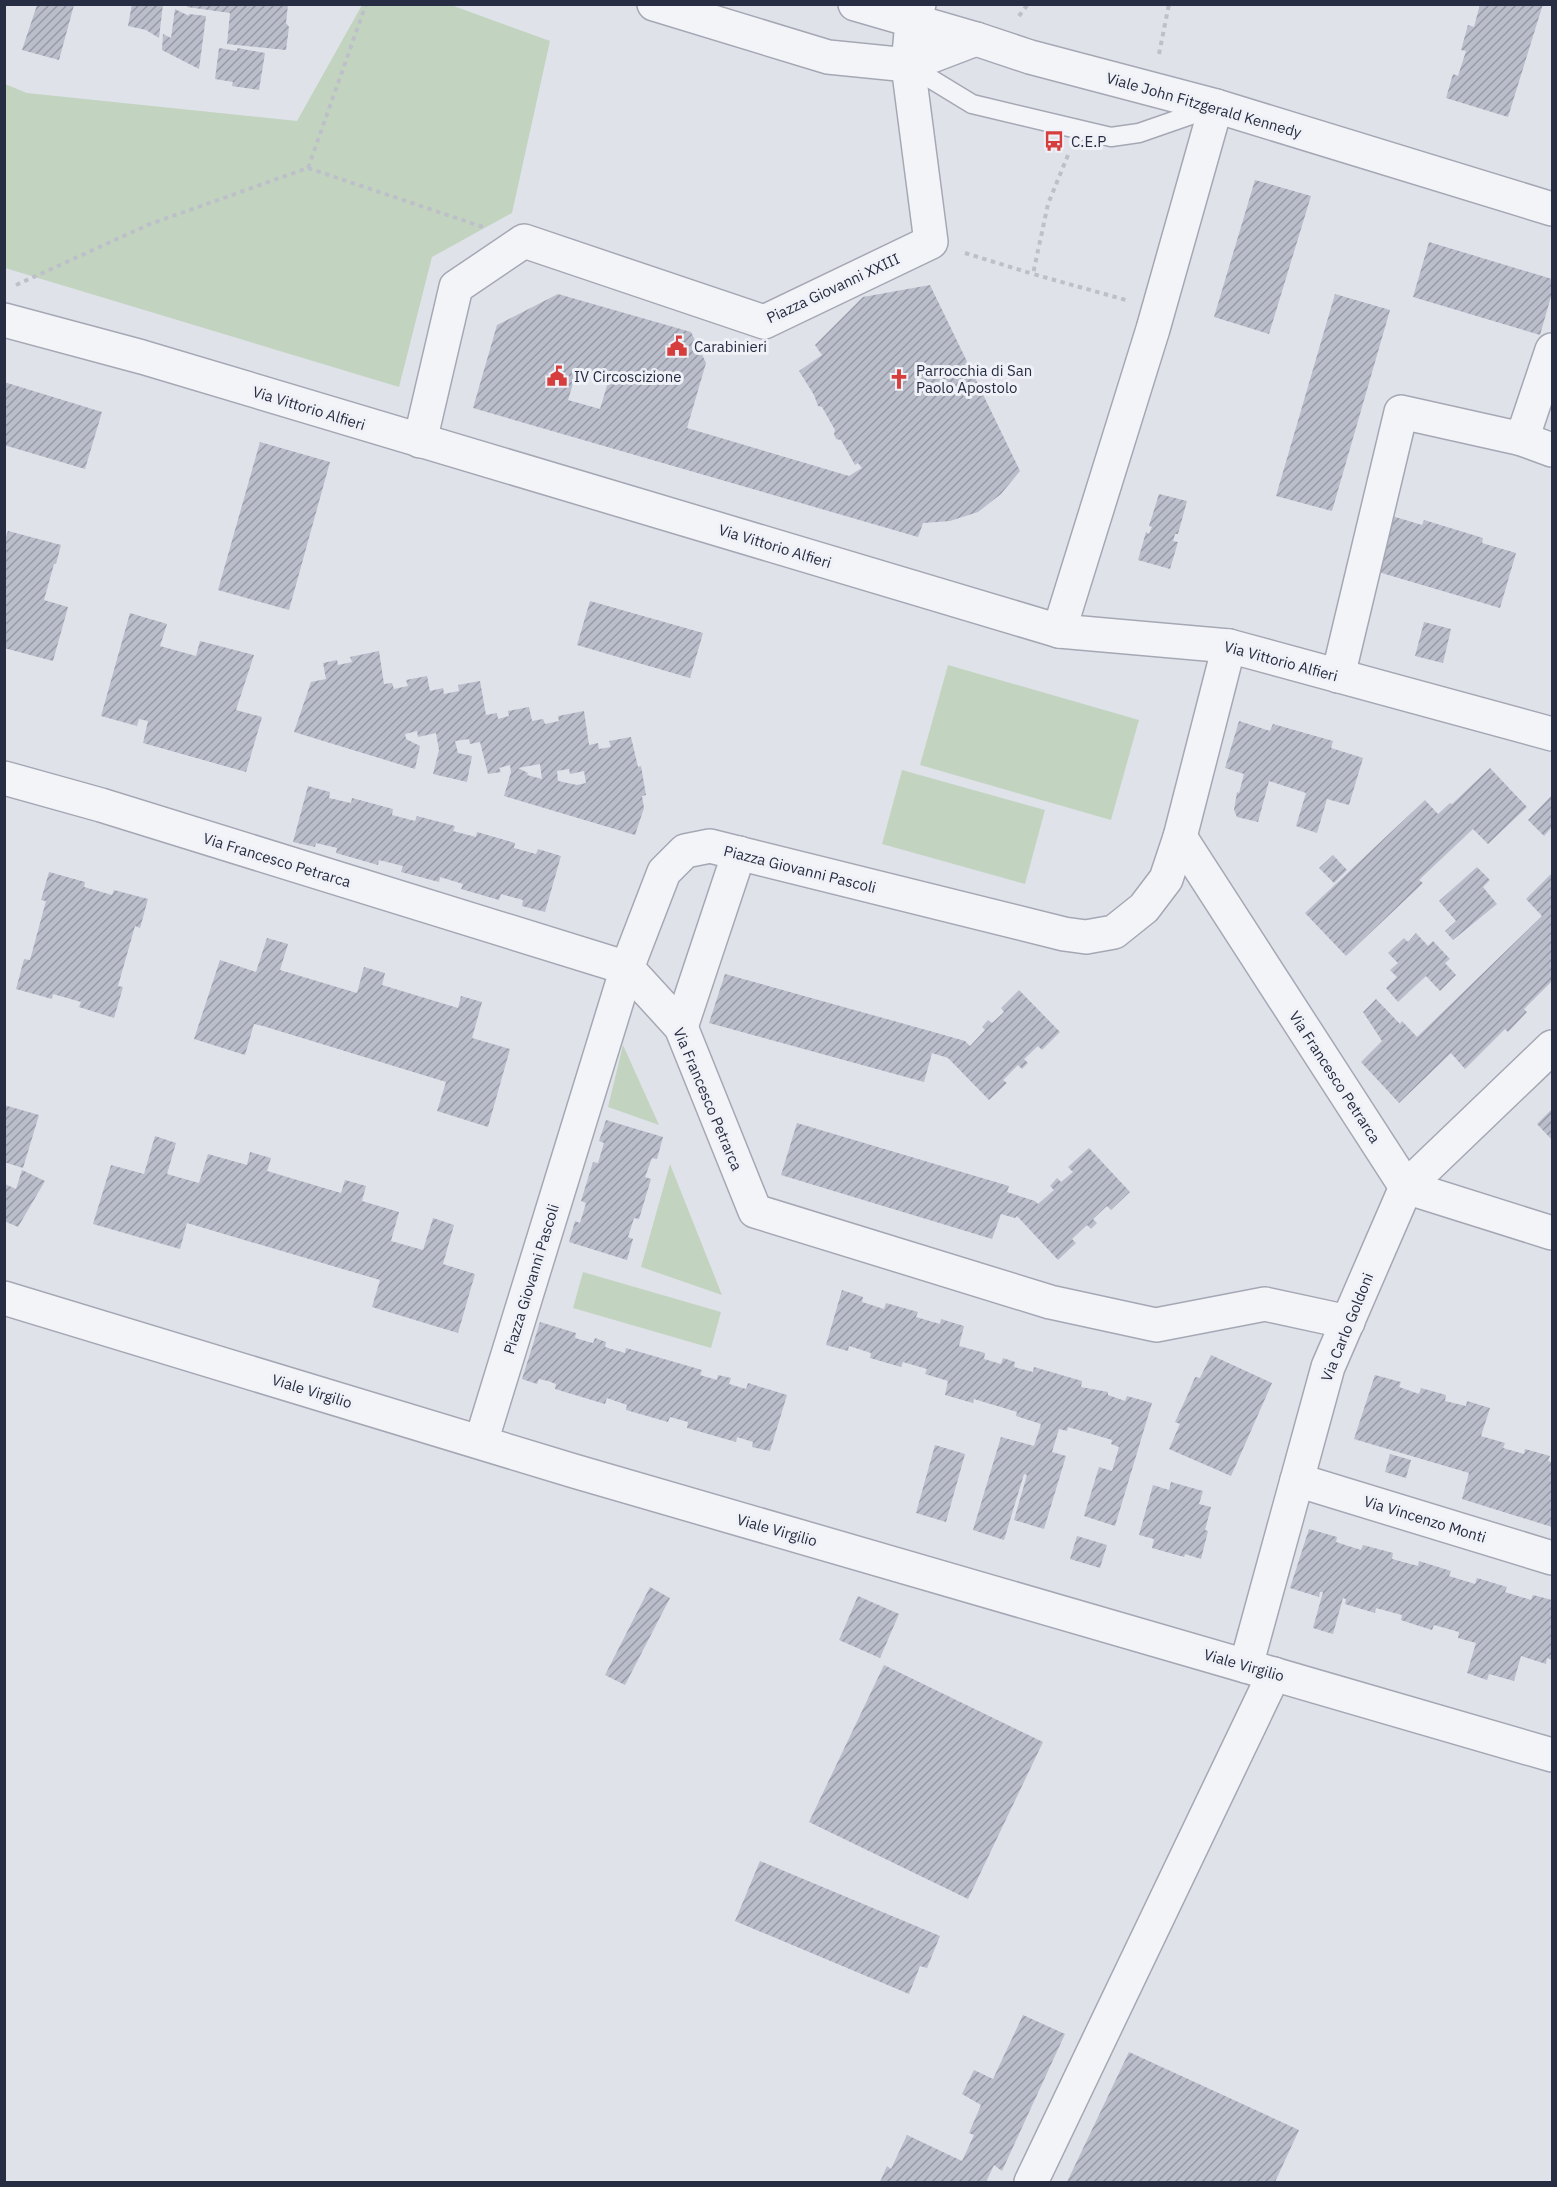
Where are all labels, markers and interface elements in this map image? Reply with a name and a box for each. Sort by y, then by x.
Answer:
street label: Viale John Fitzgerald Kennedy [1104,68,1304,142]
bus stop icon: C.E.P [1042,129,1066,153]
place label: C.E.P [1071,132,1106,151]
street label: Piazza Giovanni XXIII [763,249,903,327]
public building icon: Carabinieri [665,334,689,358]
place label: Carabinieri [694,337,767,356]
place label: Parrocchia di San Paolo Apostolo [916,361,1032,397]
public building icon: IV Circoscizione [545,364,569,388]
place label: IV Circoscizione [574,367,682,386]
church icon: Parrocchia di San Paolo Apostolo [887,367,911,391]
street label: Via Vittorio Alfieri [250,382,368,434]
street label: Via Vittorio Alfieri [716,520,834,572]
street label: Via Vittorio Alfieri [1222,637,1340,685]
street label: Via Francesco Petrarca [201,828,353,892]
street label: Piazza Giovanni Pascoli [722,841,878,897]
street label: Via Francesco Petrarca [1285,1007,1385,1147]
street label: Via Francesco Petrarca [669,1025,747,1173]
street label: Piazza Giovanni Pascoli [499,1201,563,1357]
street label: Via Carlo Goldoni [1317,1270,1377,1384]
street label: Viale Virgilio [270,1370,354,1412]
street label: Via Vincenzo Monti [1362,1491,1488,1547]
street label: Viale Virgilio [735,1509,819,1551]
street label: Viale Virgilio [1202,1644,1286,1686]

